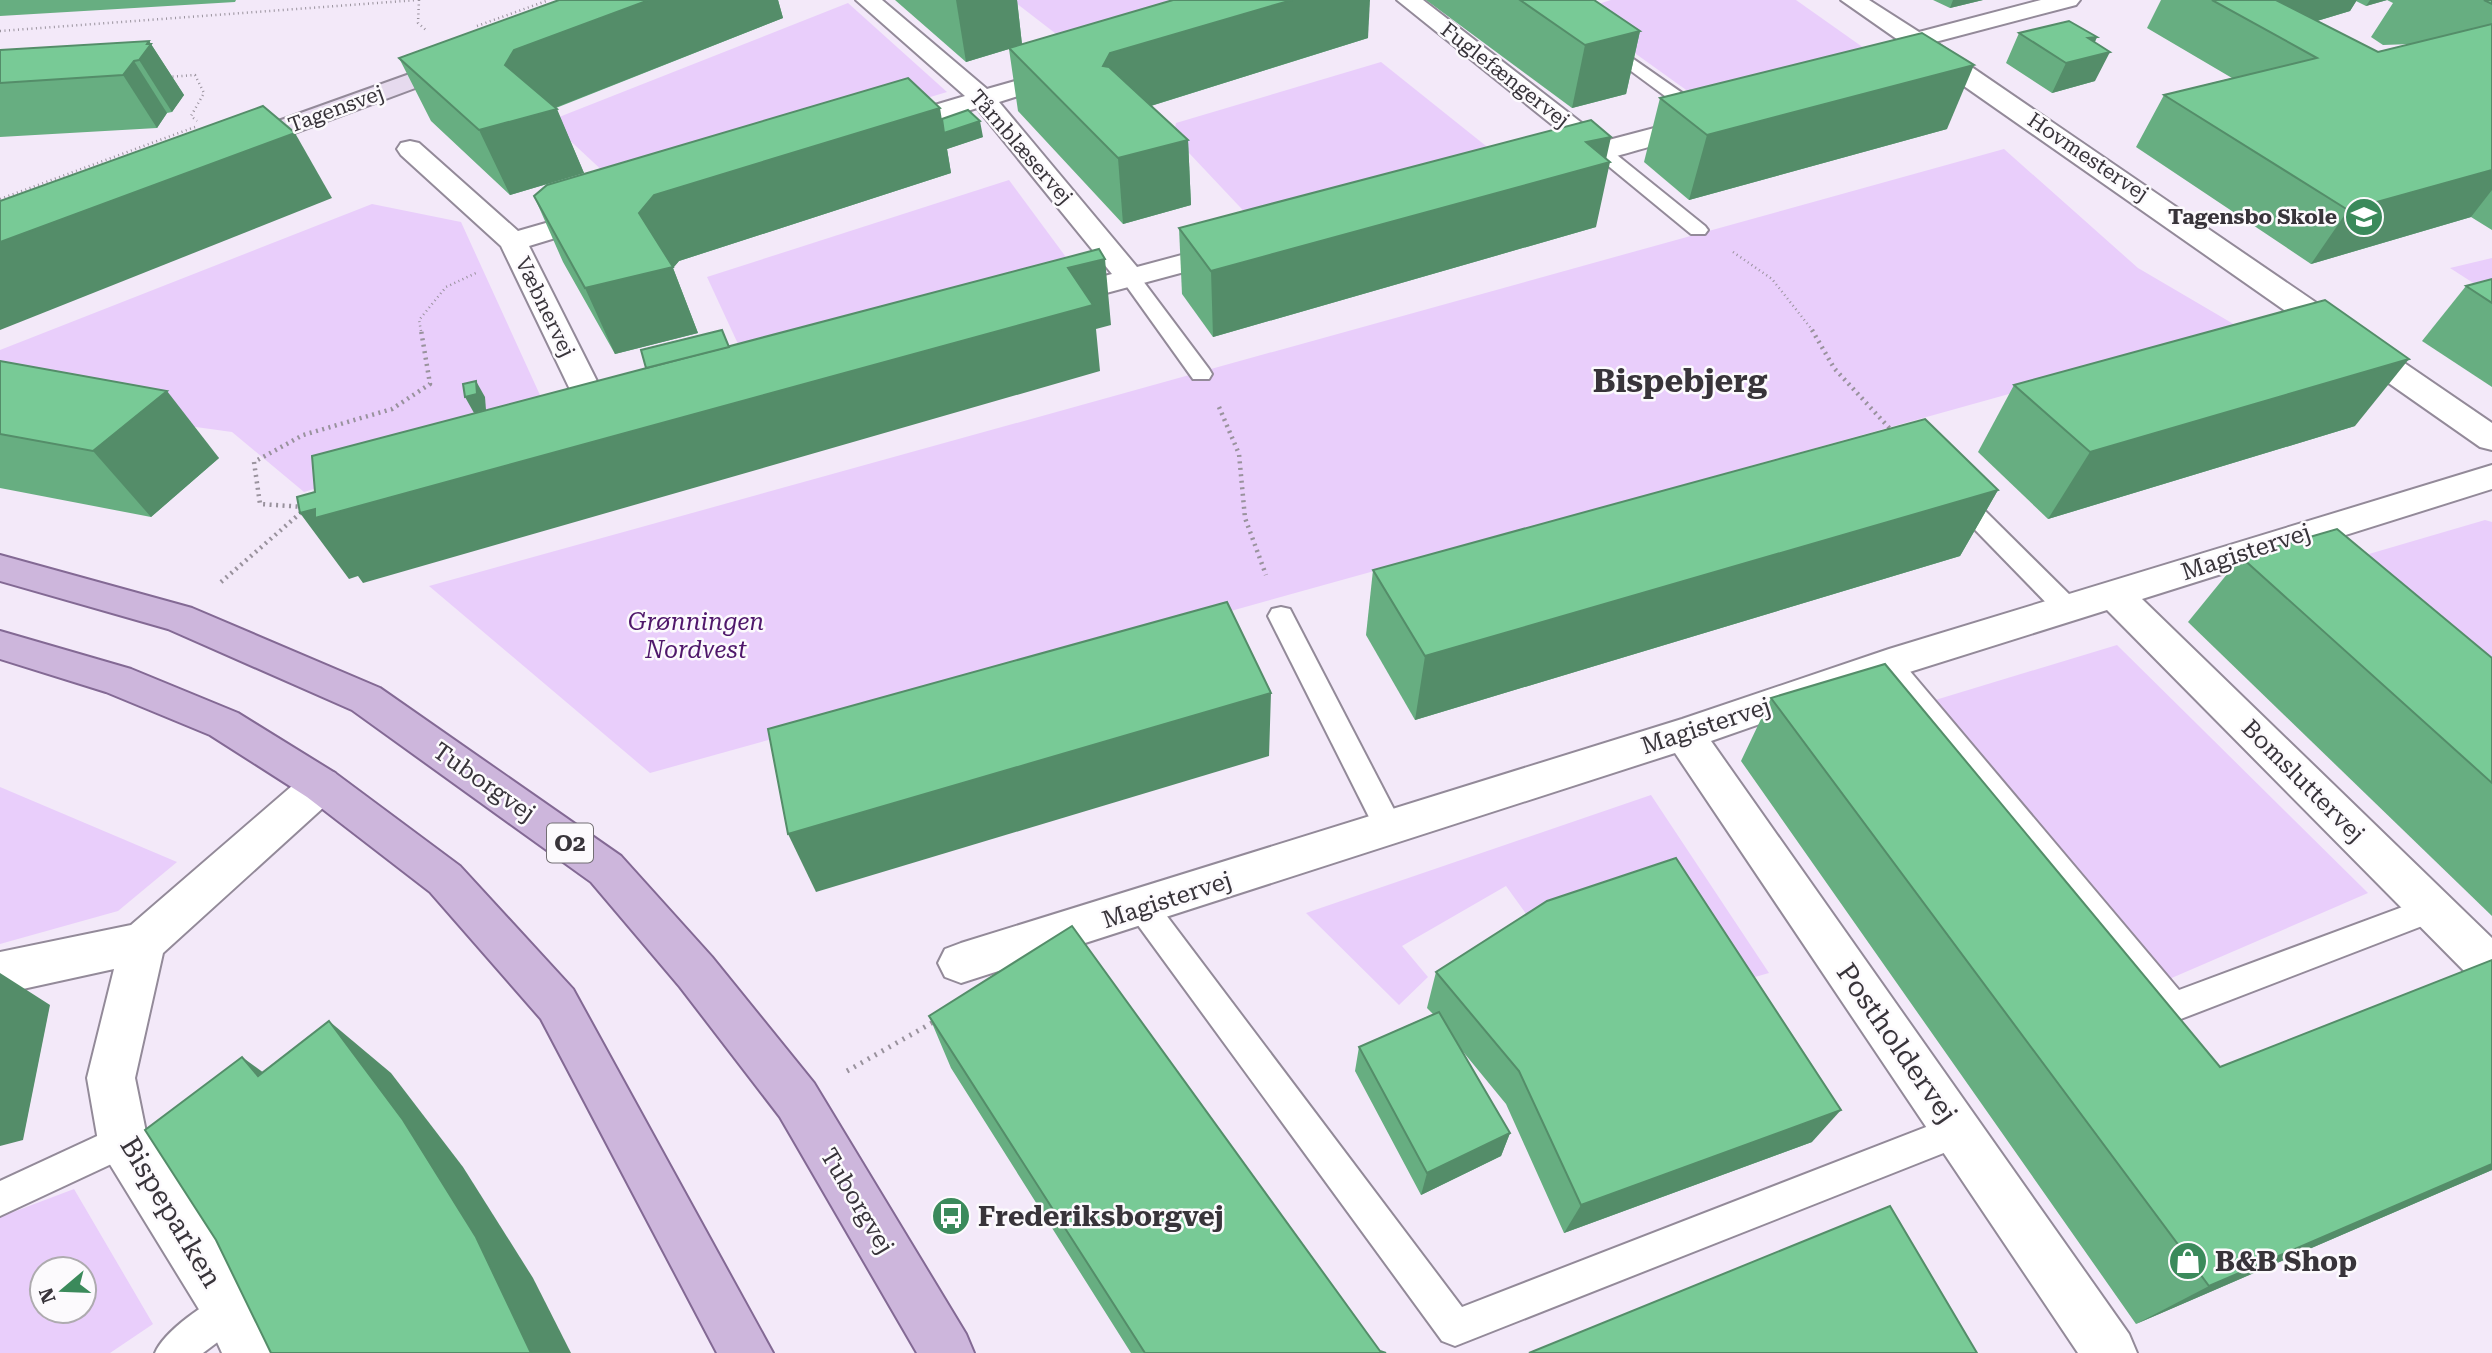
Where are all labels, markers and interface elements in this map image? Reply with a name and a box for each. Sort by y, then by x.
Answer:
street label: Fuglefængervej [1436,17,1574,133]
street label: Tagensvej [285,81,387,137]
street label: Tårnblæservej [965,85,1077,209]
street label: Hovmestervej [2023,108,2153,206]
school or university icon: Tagensbo Skole [2343,196,2385,238]
place label: Tagensbo Skole [2168,205,2337,229]
street label: Væbnervej [511,253,579,361]
district label: Bispebjerg [1593,362,1768,400]
street label: Magistervej [2178,518,2314,586]
park label: Grønningen Nordvest [628,608,764,664]
street label: Magistervej [1638,692,1774,760]
street label: Bomsluttervej [2236,714,2370,848]
street label: Tuborgvej [428,737,540,827]
road number: O2 [547,824,593,862]
street label: Magistervej [1099,866,1235,934]
street label: Postholdervej [1830,957,1964,1129]
street label: Bispeparken [113,1131,229,1293]
street label: Tuborgvej [815,1143,899,1259]
bus stop icon: Frederiksborgvej [930,1195,972,1237]
place label: Frederiksborgvej [978,1200,1224,1233]
shop icon: B&B Shop [2167,1240,2209,1282]
place label: B&B Shop [2215,1245,2357,1278]
north arrow [28,1255,98,1325]
text: N [34,1284,61,1306]

